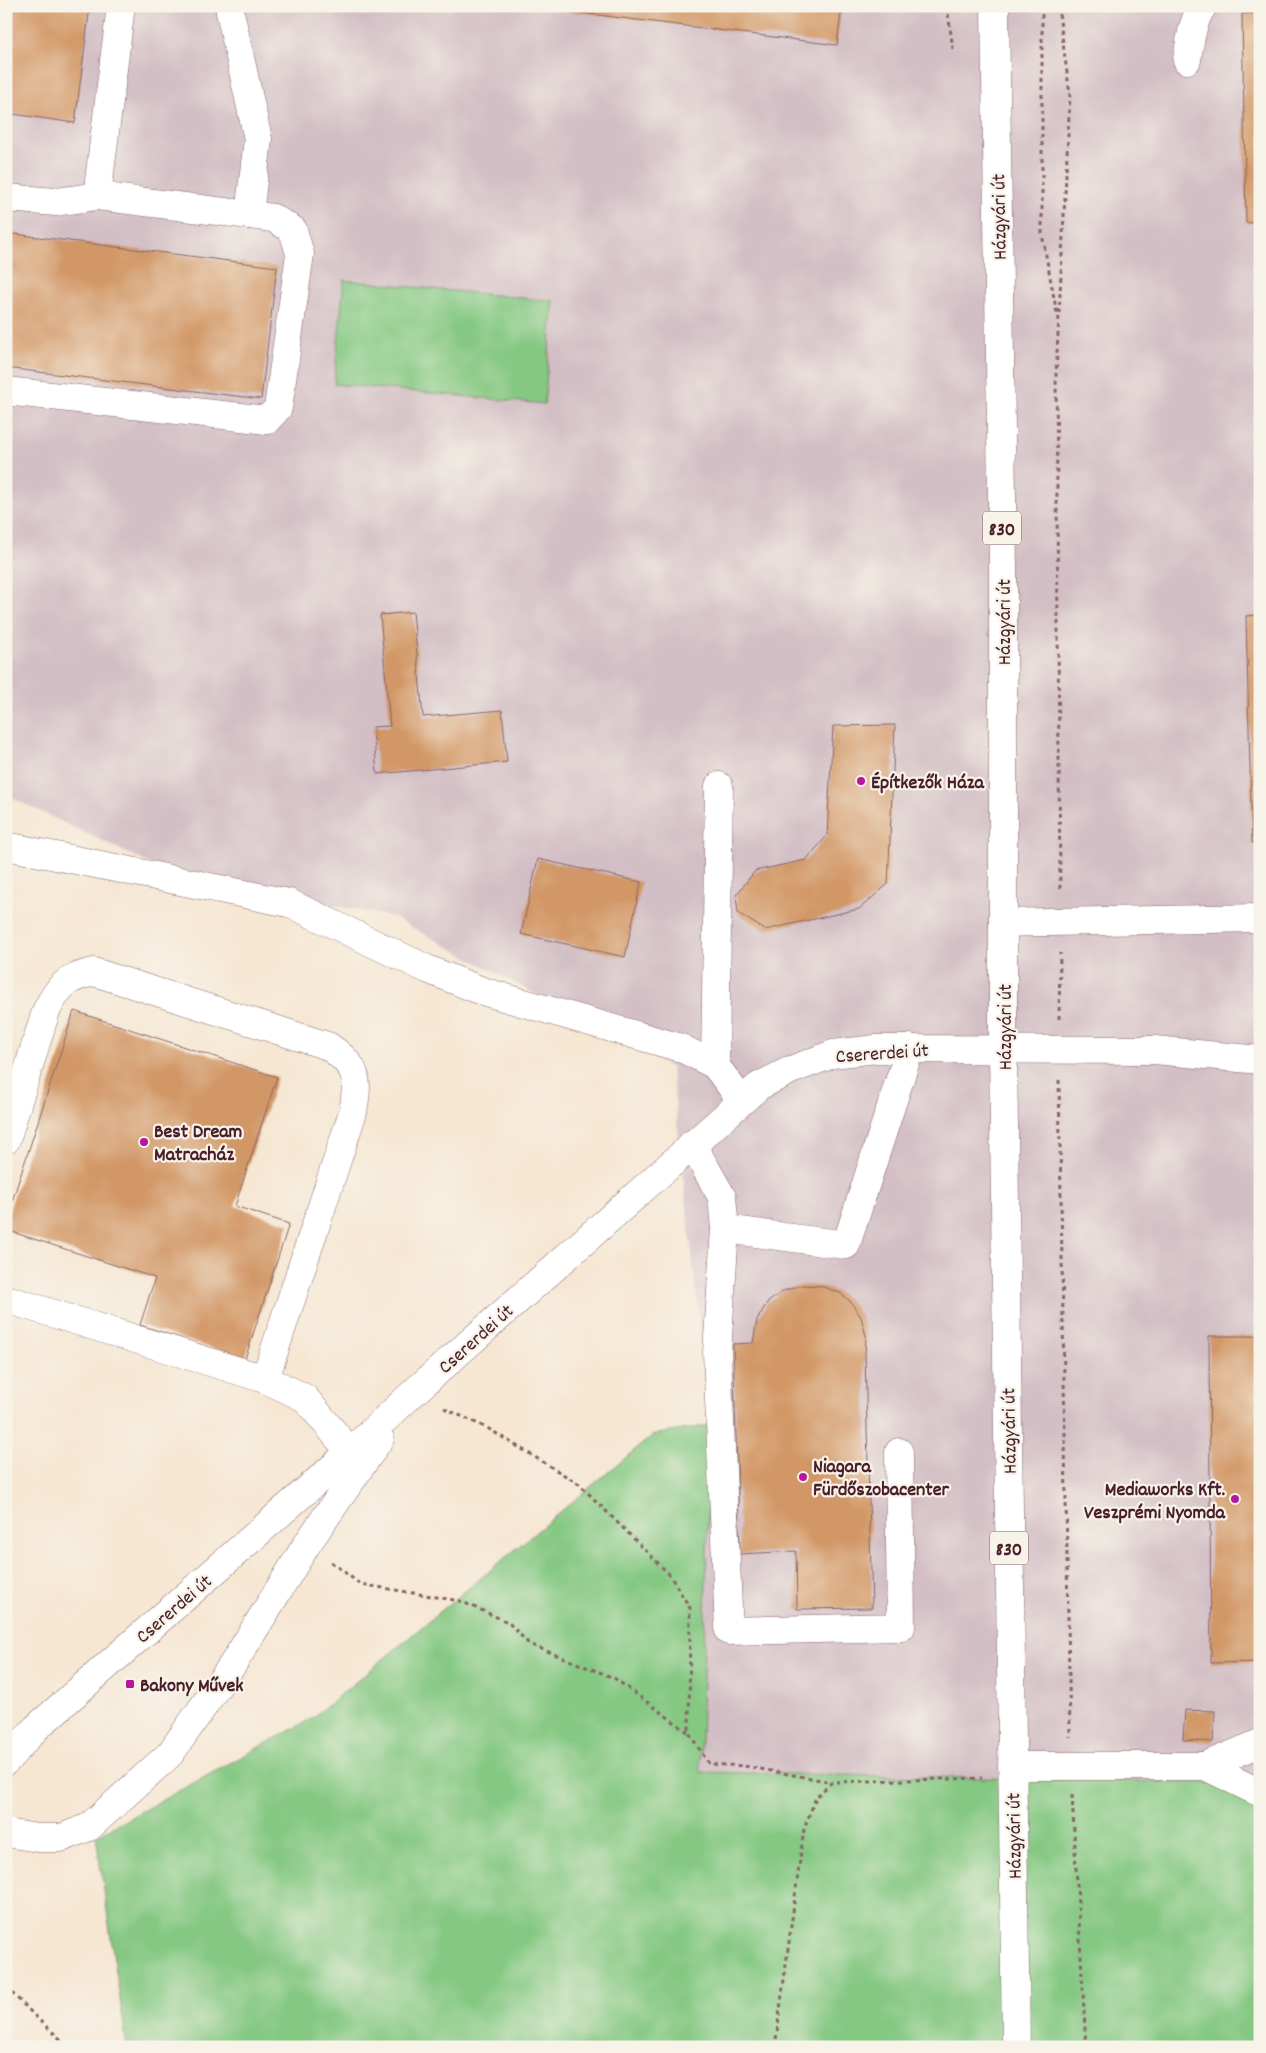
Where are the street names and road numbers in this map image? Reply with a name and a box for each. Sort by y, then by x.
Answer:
street label: Házgyári út [986,174,1016,260]
road number: 830 [983,512,1021,544]
street label: Házgyári út [992,579,1020,665]
street label: Házgyári út [993,984,1021,1070]
street label: Csererdei út [835,1038,930,1072]
street label: Csererdei út [433,1299,521,1382]
street label: Házgyári út [996,1388,1026,1474]
road number: 830 [990,1532,1028,1565]
street label: Csererdei út [131,1569,219,1651]
street label: Házgyári út [1001,1793,1031,1879]

